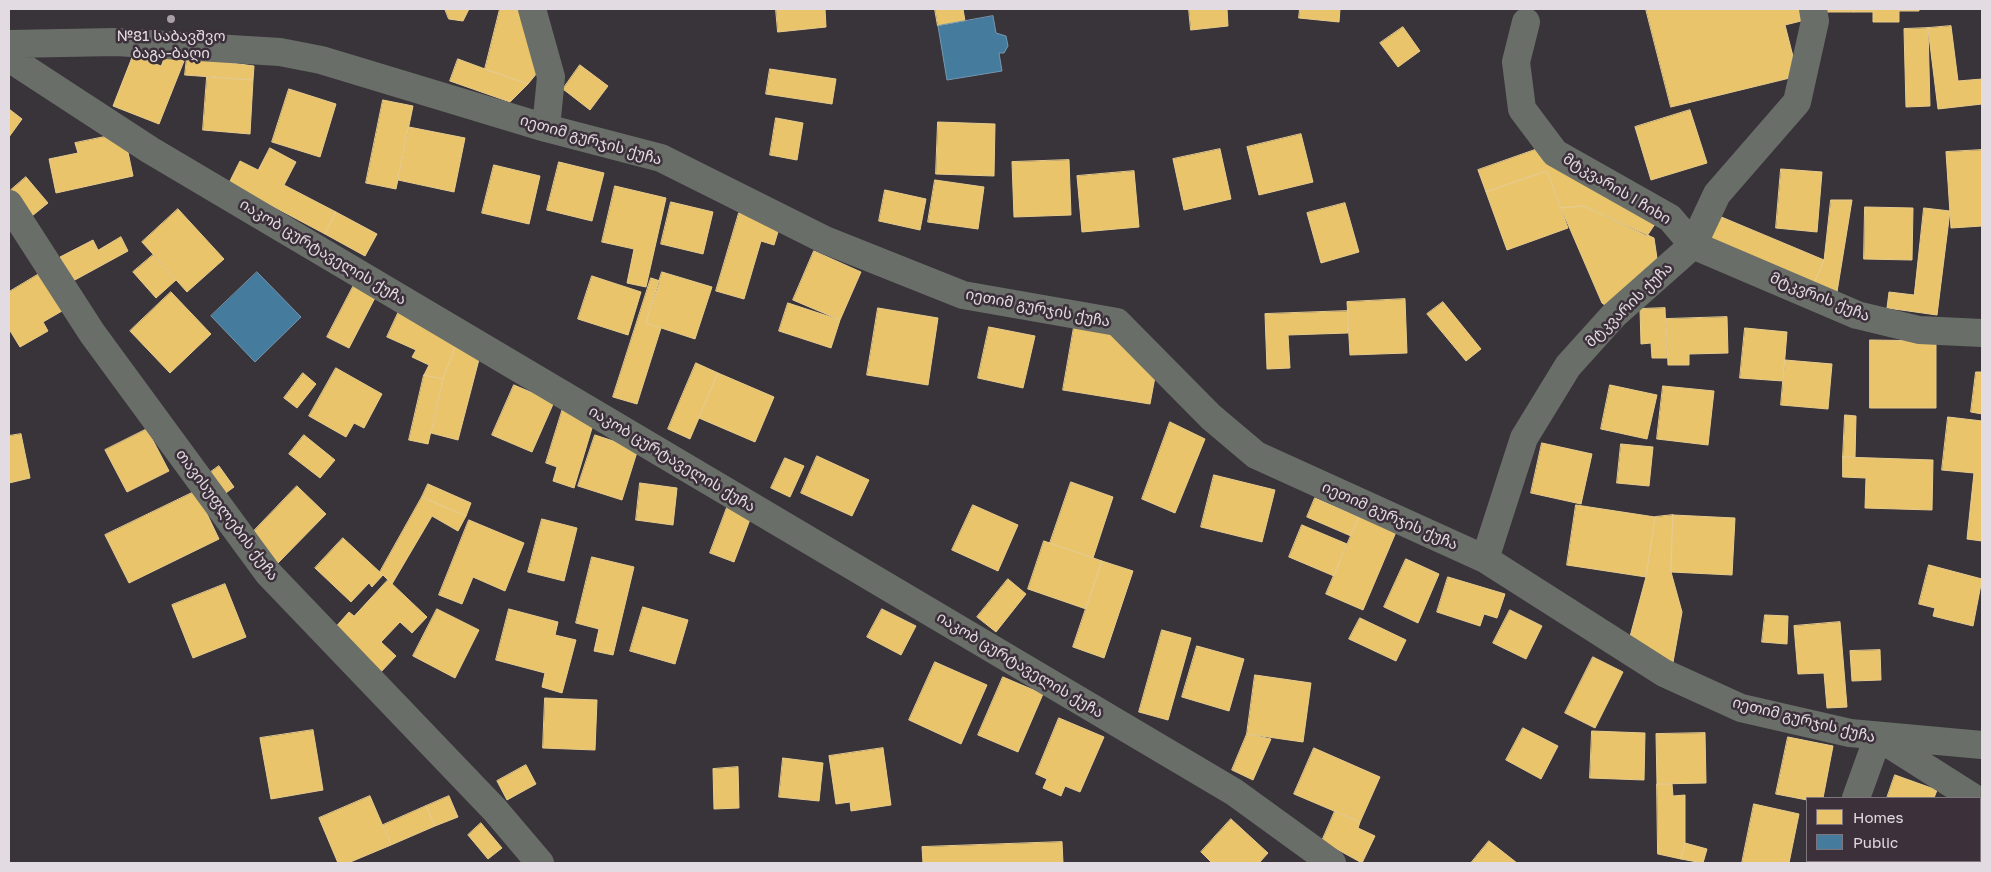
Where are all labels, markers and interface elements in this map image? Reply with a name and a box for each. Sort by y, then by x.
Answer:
marker: №81 საბავშვო ბაგა-ბაღი [165,13,177,25]
place label: №81 საბავშვო ბაგა-ბაღი [117,27,225,62]
street label: იეთიმ გურჯის ქუჩა [518,111,664,169]
street label: მტკვარის I ჩიხი [1560,150,1674,228]
street label: იაკობ ცურტაველის ქუჩა [236,195,410,309]
street label: მტკვარის ქუჩა [1582,259,1676,351]
street label: მტკვრის ქუჩა [1767,269,1873,325]
street label: იეთიმ გურჯის ქუჩა [964,285,1112,331]
street label: იაკობ ცურტაველის ქუჩა [585,402,759,516]
street label: თავისუფლების ქუჩა [172,446,282,584]
street label: იეთიმ გურჯის ქუჩა [1319,478,1461,554]
street label: იაკობ ცურტაველის ქუჩა [933,608,1107,722]
street label: იეთიმ გურჯის ქუჩა [1731,694,1877,746]
legend [1806,797,1981,862]
text: Homes [1853,808,1903,826]
text: Public [1853,833,1898,851]

